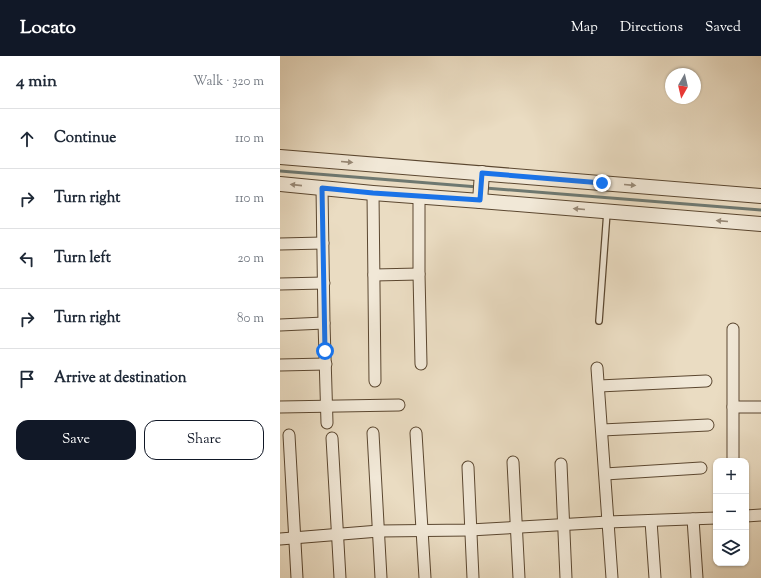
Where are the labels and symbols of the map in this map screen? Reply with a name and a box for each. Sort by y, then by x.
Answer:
north arrow [665,68,701,104]
one-way arrow [341,159,353,166]
route end [593,174,611,192]
one-way arrow [290,182,302,189]
one-way arrow [624,182,636,188]
one-way arrow [573,206,585,212]
one-way arrow [716,217,728,224]
route start [316,342,334,360]

